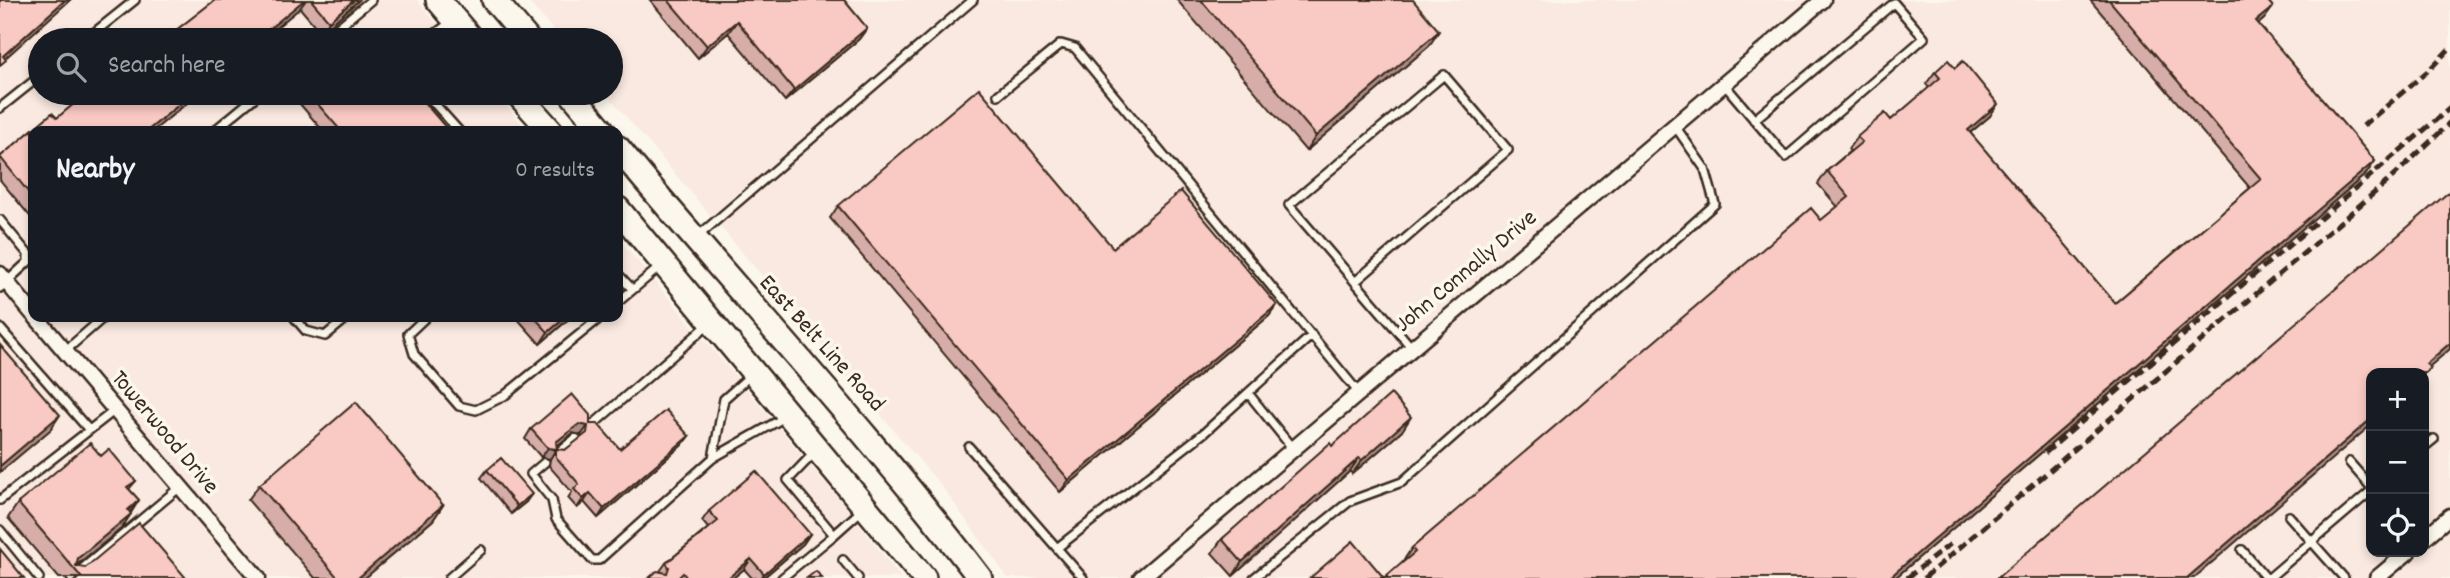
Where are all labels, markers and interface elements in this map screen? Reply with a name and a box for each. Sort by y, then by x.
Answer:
search box [28,28,623,105]
icon: search [52,48,90,86]
text: Search here [108,48,226,85]
text: Nearby [56,150,134,193]
text: 0 results [515,155,595,188]
street label: John Connally Drive [1389,202,1545,342]
street label: East Belt Line Road [750,268,892,420]
street label: Towerwood Drive [102,364,226,502]
map controls [2366,368,2429,557]
button: + [2366,368,2429,431]
button: − [2366,431,2429,494]
button: locate [2366,494,2429,557]

